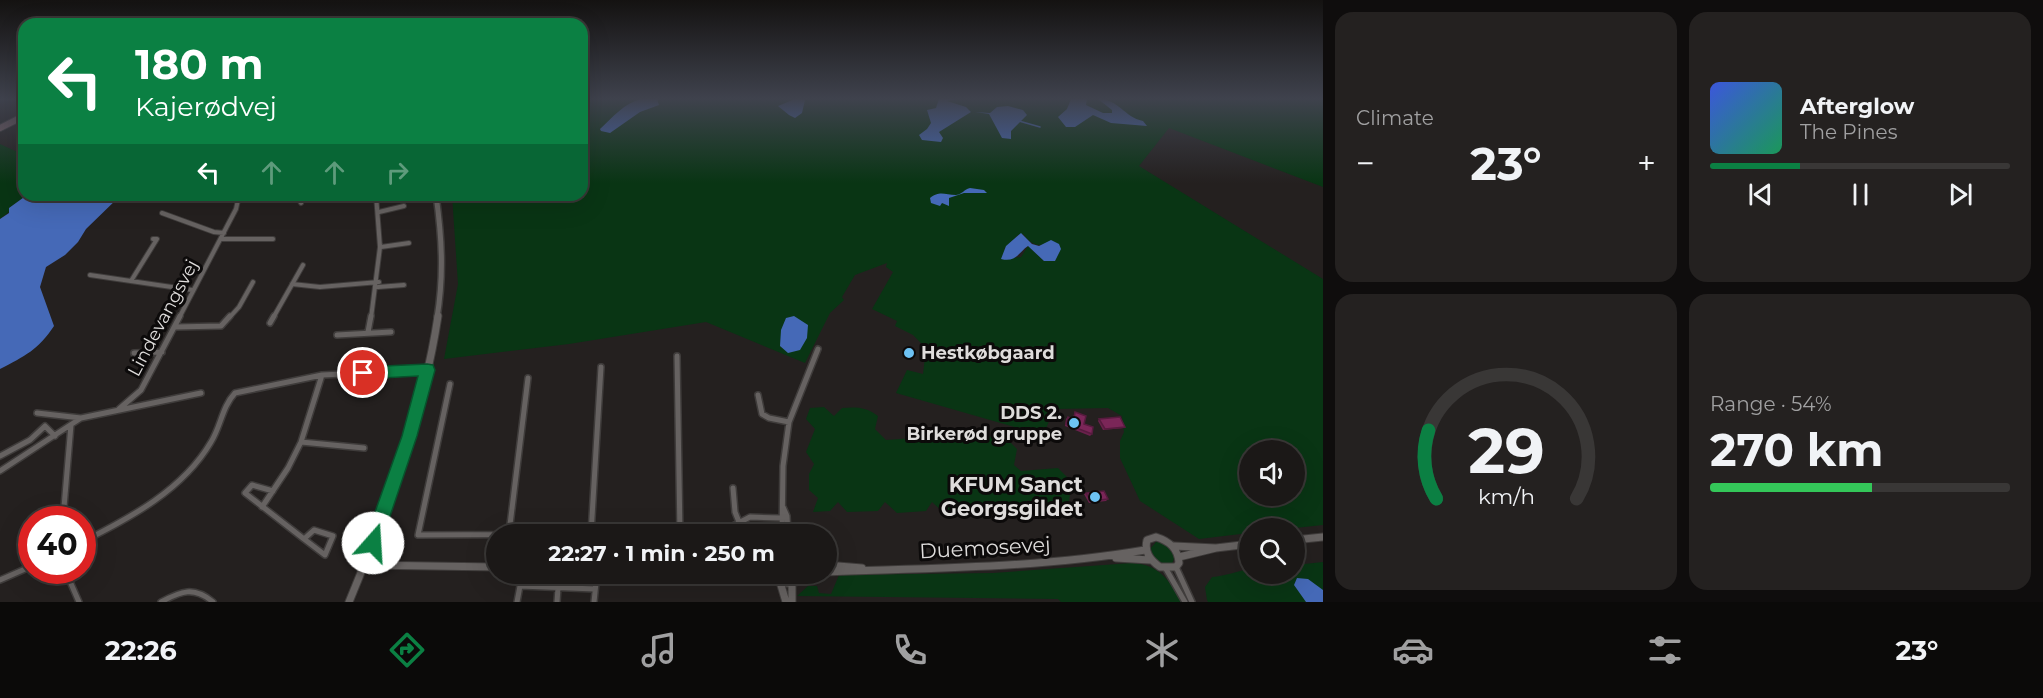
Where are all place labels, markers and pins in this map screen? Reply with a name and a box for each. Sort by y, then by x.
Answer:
place label: Hestkøbgaard [921,342,1055,364]
marker: Hestkøbgaard [902,346,916,360]
pin [337,347,388,398]
place label: DDS 2. Birkerød gruppe [907,402,1062,445]
marker: DDS 2. Birkerød gruppe [1067,416,1081,430]
place label: KFUM Sanct Georgsgildet [941,472,1083,521]
marker: KFUM Sanct Georgsgildet [1088,490,1102,504]

